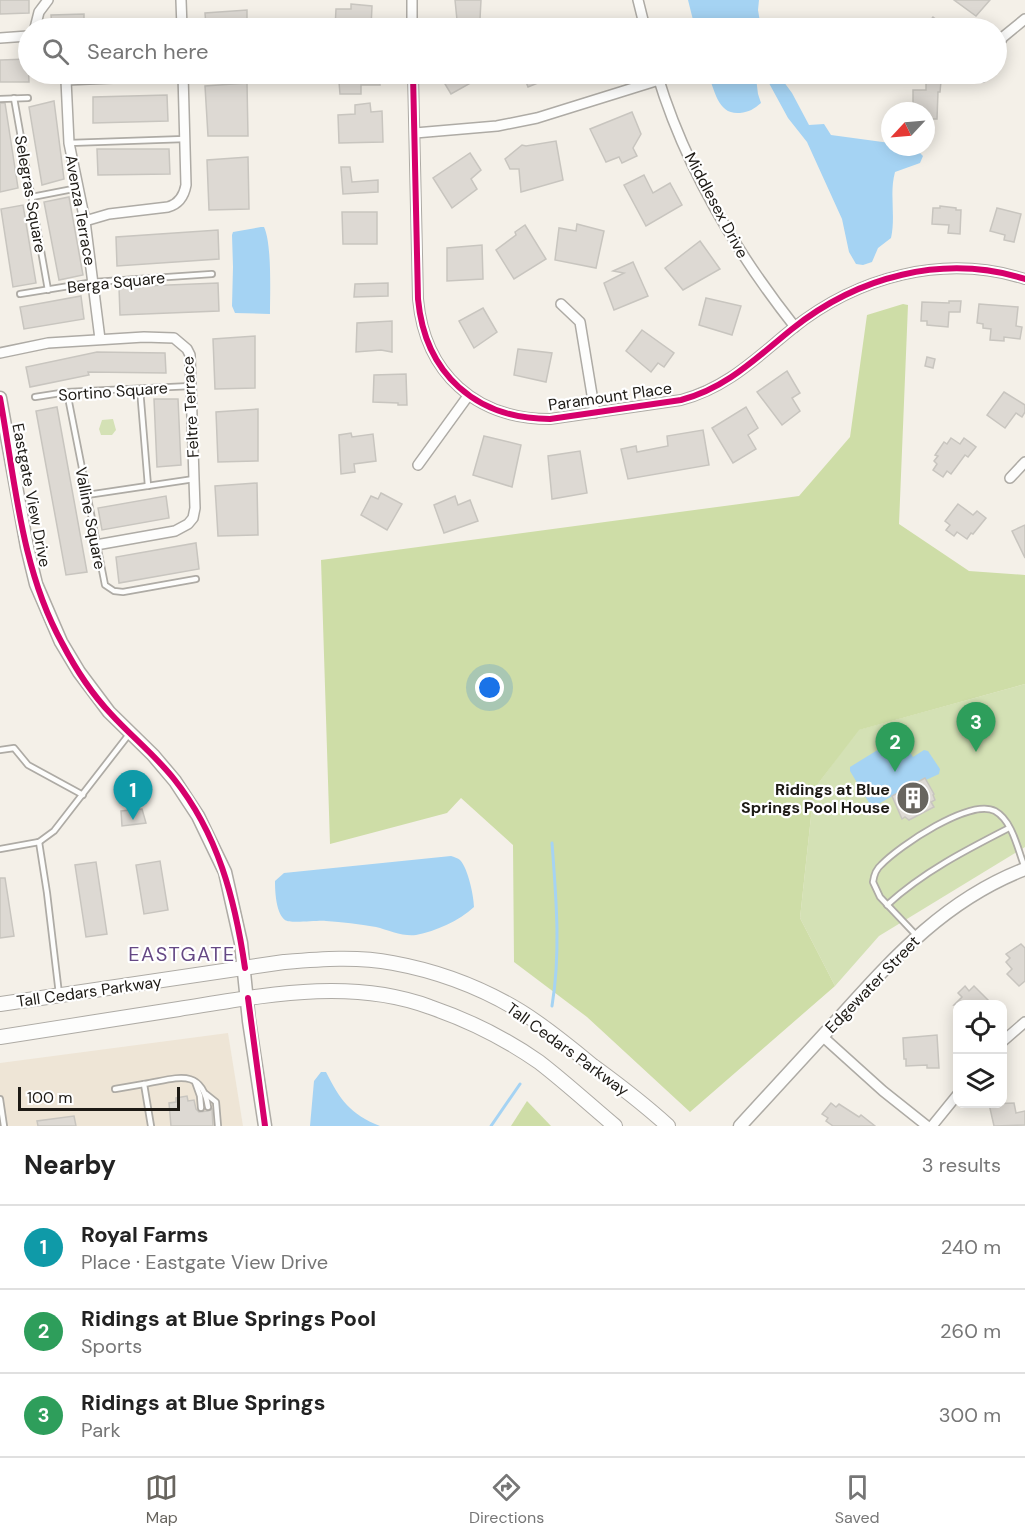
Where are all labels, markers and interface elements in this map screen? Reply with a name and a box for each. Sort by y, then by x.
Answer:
search box [18,18,1007,84]
icon: search [39,35,72,68]
text: Search here [87,37,208,66]
north arrow [881,102,935,156]
street label: Selegras Square [10,134,51,254]
street label: Middlesex Drive [680,149,753,262]
street label: Avenza Terrace [60,153,101,267]
street label: Berga Square [66,267,166,298]
street label: Feltre Terrace [177,356,204,458]
street label: Sortino Square [58,377,168,406]
street label: Paramount Place [547,377,673,416]
street label: Eastgate View Drive [7,421,56,569]
street label: Valline Square [70,465,111,571]
your location [475,673,504,702]
pin: 3 [956,702,996,752]
pin: 2 [876,722,914,772]
pin: 1 [114,770,152,820]
place label: Ridings at Blue Springs Pool House [741,779,890,818]
building icon: Ridings at Blue Springs Pool House [895,780,931,816]
street label: Edgewater Street [821,931,924,1038]
district label: EASTGATE [128,941,236,967]
street label: Tall Cedars Parkway [15,971,163,1012]
street label: Tall Cedars Parkway [502,998,633,1101]
map controls [953,1000,1007,1108]
button: locate [953,1000,1007,1054]
button: layers [953,1054,1007,1108]
scale bar [18,1084,180,1112]
text: 100 m [27,1087,72,1108]
text: Nearby [24,1148,116,1182]
text: 3 results [922,1152,1001,1178]
text: Royal Farms [81,1220,209,1249]
text: 1 [40,1234,47,1260]
text: 240 m [941,1234,1001,1260]
text: Place · Eastgate View Drive [81,1249,328,1275]
text: Ridings at Blue Springs Pool [81,1304,376,1333]
text: 2 [38,1318,49,1344]
text: 260 m [940,1318,1001,1344]
text: Sports [81,1333,142,1359]
text: Ridings at Blue Springs [81,1388,325,1417]
text: 3 [37,1402,50,1428]
text: 300 m [939,1402,1001,1428]
text: Park [81,1417,121,1443]
tab: Map [145,1471,178,1528]
tab: Directions [469,1471,544,1528]
tab: Saved [835,1471,880,1528]

